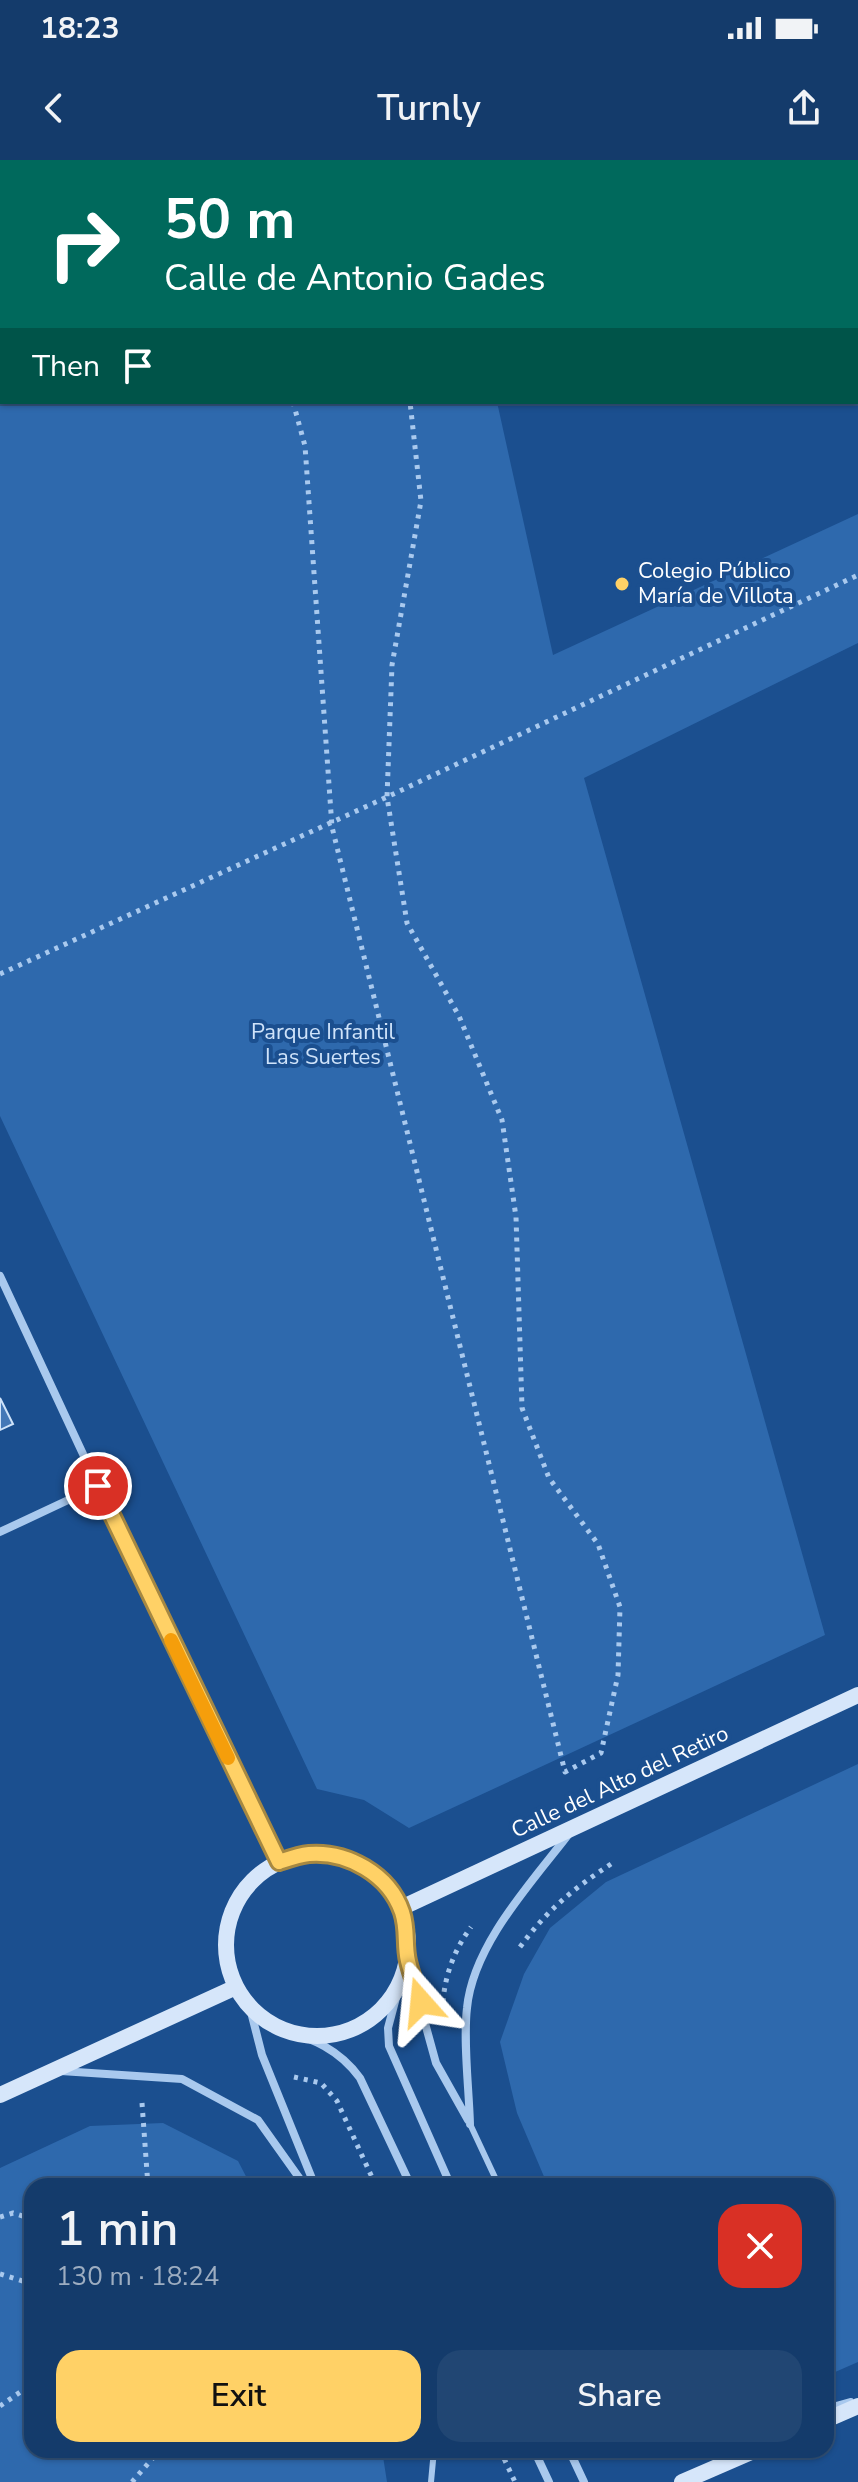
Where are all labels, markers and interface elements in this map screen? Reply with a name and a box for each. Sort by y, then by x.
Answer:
text: 18:23 [40,8,119,49]
text: Turnly [377,84,481,133]
icon: back [32,86,76,130]
icon: share [782,86,826,130]
text: 50 m [164,181,295,258]
icon: right [32,192,136,296]
text: Calle de Antonio Gades [164,254,546,303]
icon: arrive [116,344,160,388]
text: Then [32,346,100,387]
place label: Colegio Público María de Villota [638,556,794,611]
marker: Colegio Público María de Villota [613,575,631,593]
park label: Parque Infantil Las Suertes [251,1017,396,1072]
pin [64,1452,132,1520]
icon: arrive [76,1464,120,1508]
street label: Calle del Alto del Retiro [506,1718,734,1846]
position arrow [379,1960,463,2044]
text: 1 min [56,2196,178,2262]
button: close [718,2204,802,2288]
text: 130 m · 18:24 [56,2259,219,2294]
button: Exit [56,2350,421,2442]
button: Share [437,2350,802,2442]

